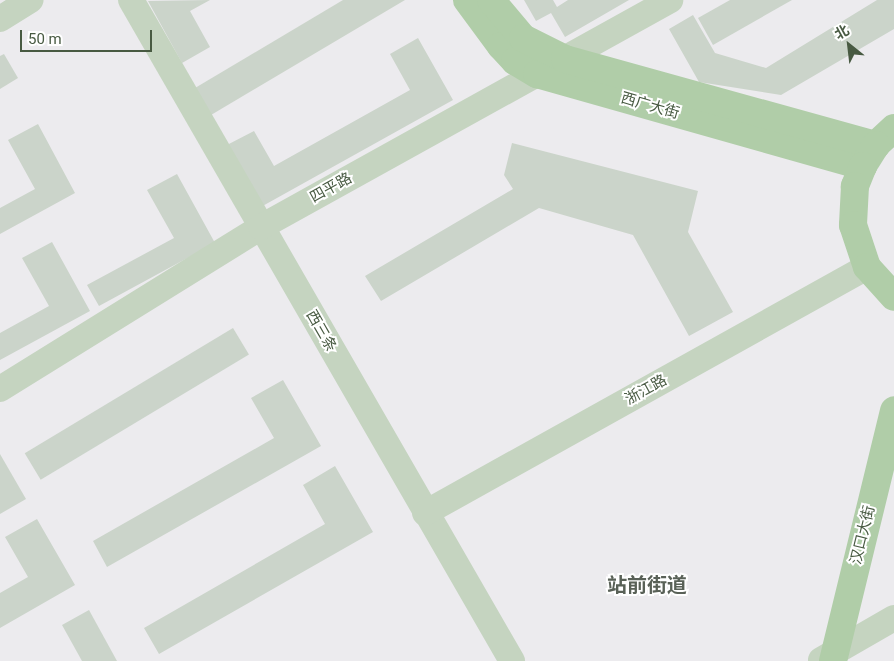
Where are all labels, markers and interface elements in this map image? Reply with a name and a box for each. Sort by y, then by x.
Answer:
scale bar [22,20,155,52]
north arrow [824,20,874,70]
text: 北 [832,21,852,42]
text: 50 m [28,30,62,48]
street label: 西广大街 [619,89,681,123]
street label: 四平路 [307,169,355,207]
street label: 西三条 [302,307,340,355]
street label: 浙江路 [622,371,670,409]
street label: 汉口大街 [847,504,879,566]
district label: 站前街道 [607,573,687,597]

